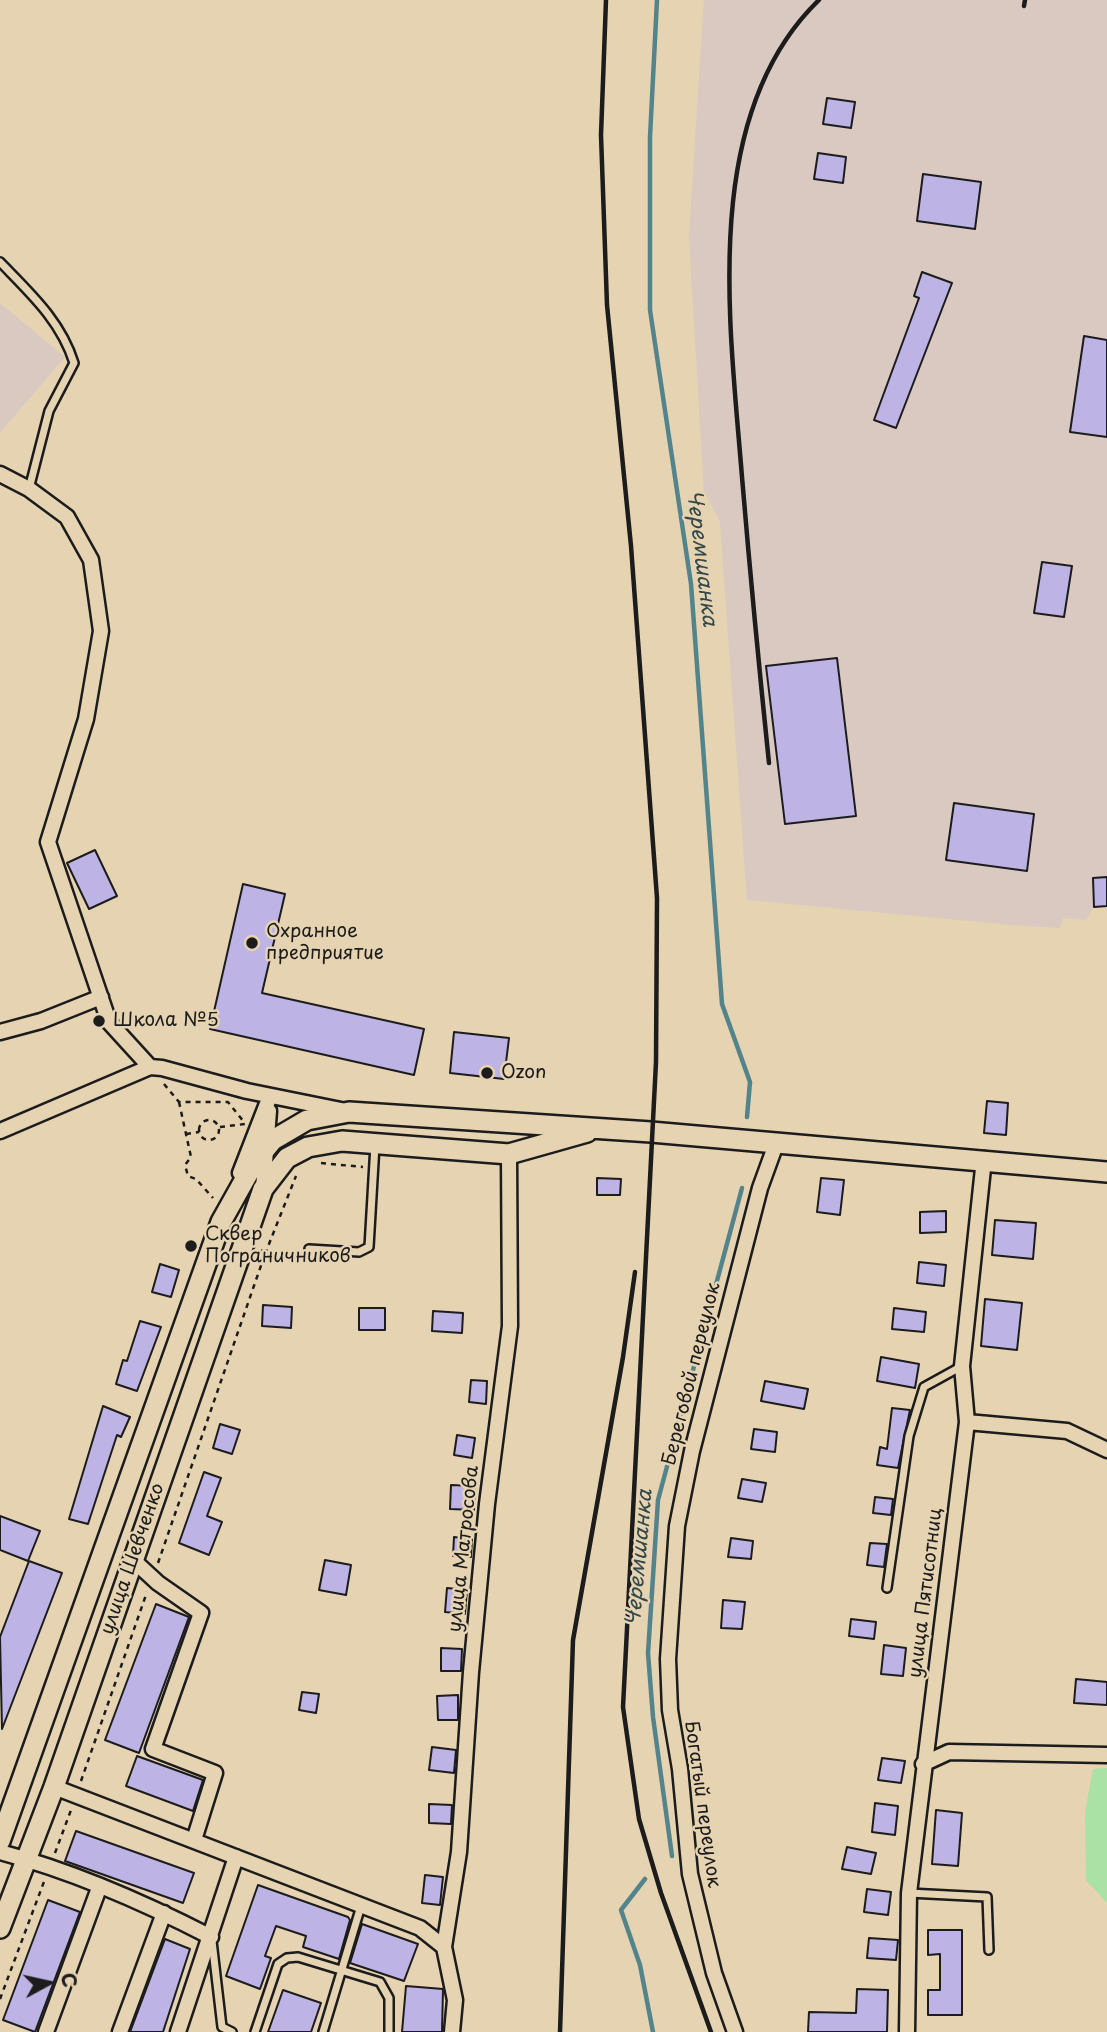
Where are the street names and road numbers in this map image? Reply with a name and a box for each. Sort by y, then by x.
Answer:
street label: Береговой переулок [658,1280,726,1468]
street label: улица Матросова [444,1465,484,1633]
street label: улица Шевченко [96,1480,170,1638]
street label: улица Пятисотниц [904,1507,948,1679]
street label: Богатый переулок [679,1719,725,1889]

